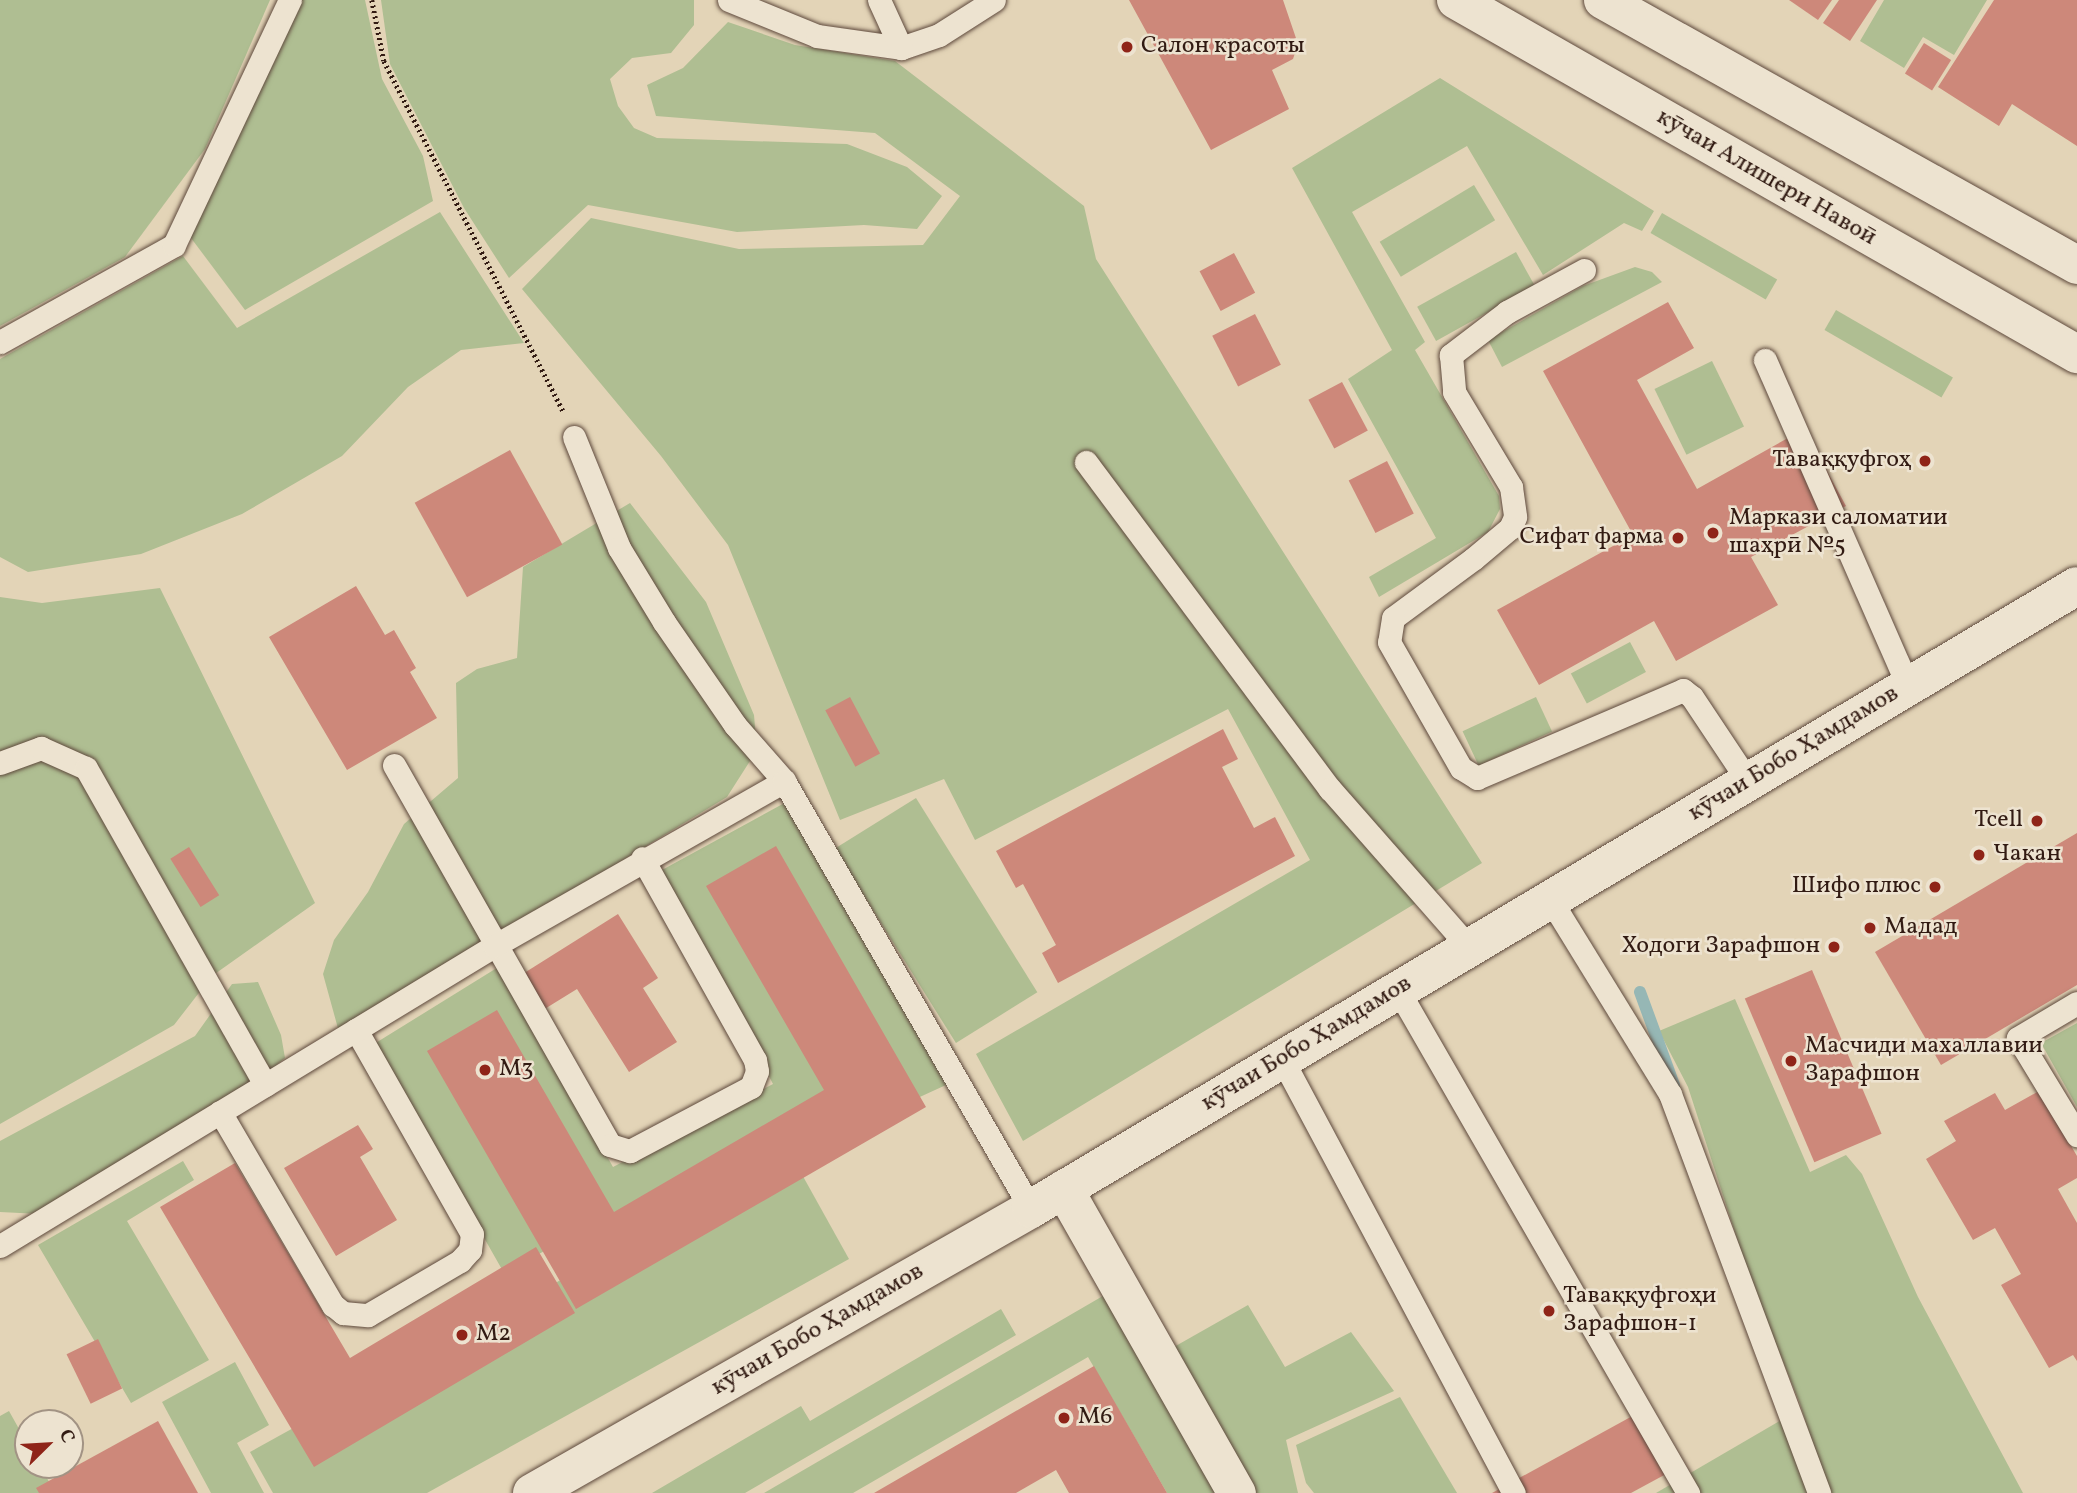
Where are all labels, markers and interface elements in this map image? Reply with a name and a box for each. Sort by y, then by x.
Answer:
place label: Салон красоты [1141,33,1305,61]
marker: Салон красоты [1119,39,1135,55]
street label: кӯчаи Алишери Навоӣ [1651,103,1881,253]
place label: Таваққуфгоҳ [1772,447,1911,475]
marker: Таваққуфгоҳ [1917,453,1933,469]
place label: Маркази саломатии шаҳрӣ №5 [1729,505,1948,561]
marker: Маркази саломатии шаҳрӣ №5 [1703,523,1723,543]
place label: Сифат фарма [1519,524,1664,552]
marker: Сифат фарма [1670,530,1686,546]
street label: кӯчаи Бобо Ҳамдамов [1684,680,1904,828]
place label: Tcell [1974,807,2023,835]
marker: Tcell [2029,813,2045,829]
place label: Чакан [1993,841,2061,869]
marker: Чакан [1971,847,1987,863]
place label: Шифо плюс [1792,873,1921,901]
marker: Шифо плюс [1927,879,1943,895]
place label: Мадад [1884,914,1957,942]
marker: Мадад [1862,920,1878,936]
place label: Ходоги Зарафшон [1621,933,1820,961]
marker: Ходоги Зарафшон [1826,939,1842,955]
street label: кӯчаи Бобо Ҳамдамов [1197,970,1417,1118]
place label: Масчиди махаллавии Зарафшон [1805,1033,2043,1089]
marker: Масчиди махаллавии Зарафшон [1783,1053,1799,1069]
place label: М3 [499,1056,534,1084]
marker: М3 [477,1062,493,1078]
street label: кӯчаи Бобо Ҳамдамов [707,1257,929,1403]
place label: Таваққуфгоҳи Зарафшон-1 [1563,1283,1716,1339]
marker: Таваққуфгоҳи Зарафшон-1 [1541,1303,1557,1319]
place label: М2 [476,1321,511,1349]
marker: М2 [454,1327,470,1343]
place label: М6 [1078,1404,1112,1432]
north arrow [14,1409,84,1479]
marker: М6 [1056,1410,1072,1426]
text: С [52,1425,81,1447]

